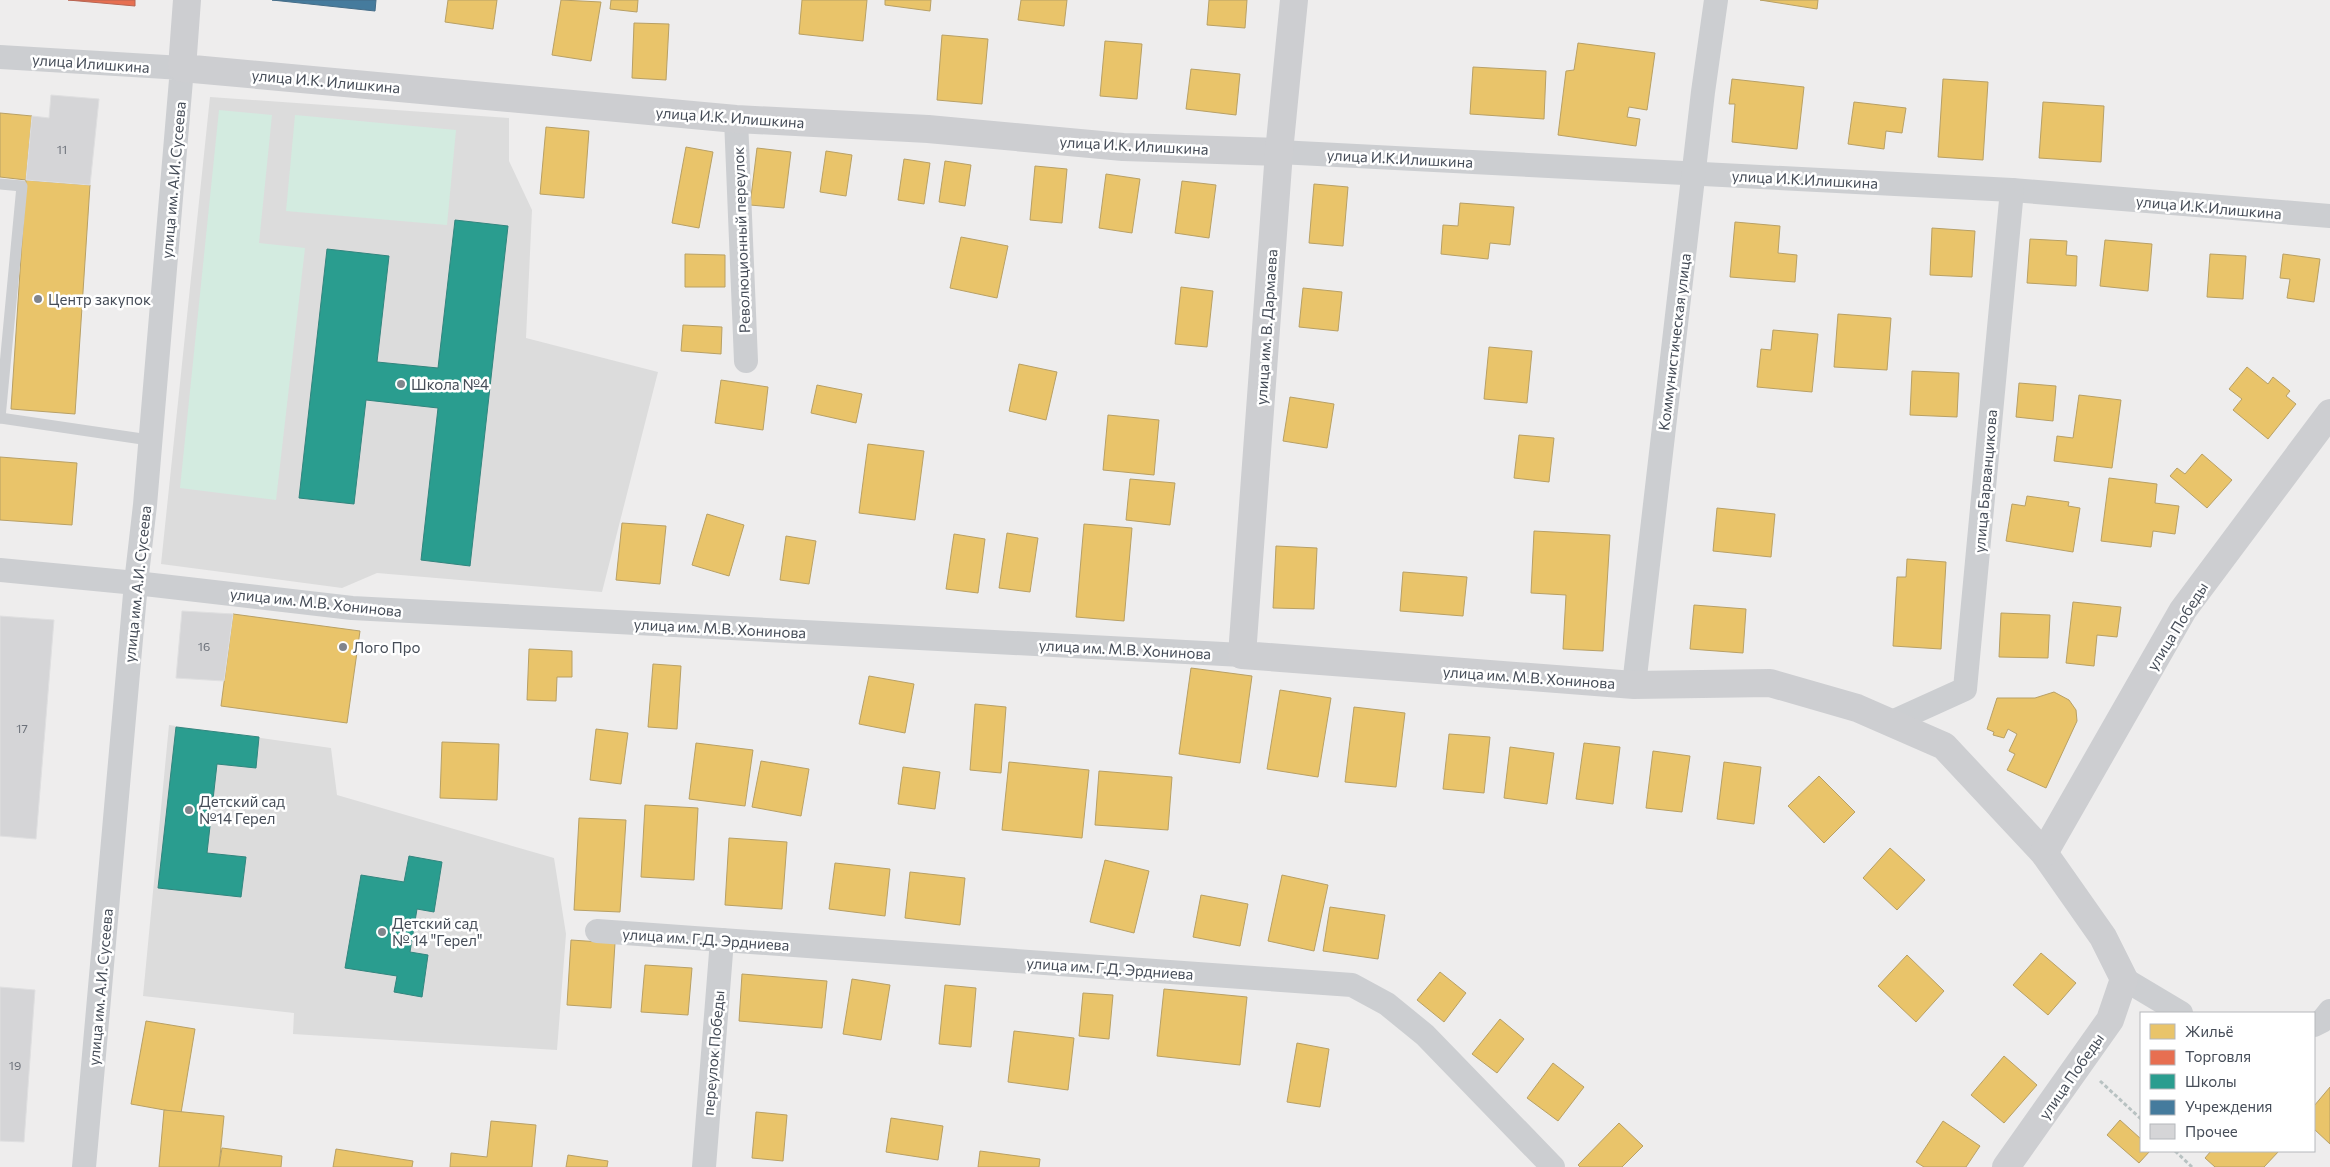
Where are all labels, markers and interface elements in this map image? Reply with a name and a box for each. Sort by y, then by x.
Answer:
street label: улица Илишкина [32,50,150,76]
street label: улица И.К. Илишкина [251,66,401,96]
street label: улица им. А.И. Сусеева [157,101,189,259]
street label: улица И.К. Илишкина [655,103,805,131]
street label: улица И.К. Илишкина [1059,132,1209,158]
house number: 11 [57,142,67,156]
street label: улица И.К.Илишкина [1326,145,1474,171]
street label: Революционный переулок [729,147,753,333]
street label: улица И.К.Илишкина [1731,166,1879,192]
street label: улица И.К.Илишкина [2135,192,2283,222]
street label: улица им. В. Дармаева [1252,249,1280,405]
street label: Коммунистическая улица [1654,252,1694,432]
place label: Центр закупок [48,290,151,308]
marker: Центр закупок [32,293,44,305]
place label: Школа №4 [411,375,489,393]
marker: Школа №4 [395,378,407,390]
street label: улица Барванцикова [1970,409,2000,553]
street label: улица им. А.И. Сусеева [120,505,154,663]
street label: улица Победы [2143,579,2211,673]
street label: улица им. М.В. Хонинова [229,584,403,620]
street label: улица им. М.В. Хонинова [633,614,807,642]
street label: улица им. М.В. Хонинова [1038,635,1212,663]
place label: Лого Про [353,638,421,656]
house number: 16 [198,639,210,653]
marker: Лого Про [337,641,349,653]
street label: улица им. М.В. Хонинова [1442,662,1616,692]
house number: 17 [16,721,28,735]
place label: Детский сад №14 Герел [199,792,285,827]
marker: Детский сад №14 Герел [183,804,195,816]
street label: улица им. А.И. Сусеева [84,908,116,1066]
place label: Детский сад № 14 "Герел" [392,914,482,949]
street label: улица им. Г.Д. Эрдниева [622,924,790,954]
marker: Детский сад № 14 "Герел" [376,926,388,938]
street label: улица им. Г.Д. Эрдниева [1026,953,1194,983]
street label: переулок Победы [699,990,727,1116]
legend [2140,1012,2315,1152]
text: Жильё [2185,1022,2233,1040]
street label: улица Победы [2035,1030,2107,1122]
text: Торговля [2185,1047,2251,1065]
house number: 19 [9,1058,21,1072]
text: Школы [2185,1072,2237,1090]
text: Учреждения [2185,1097,2272,1115]
text: Прочее [2185,1122,2238,1140]

